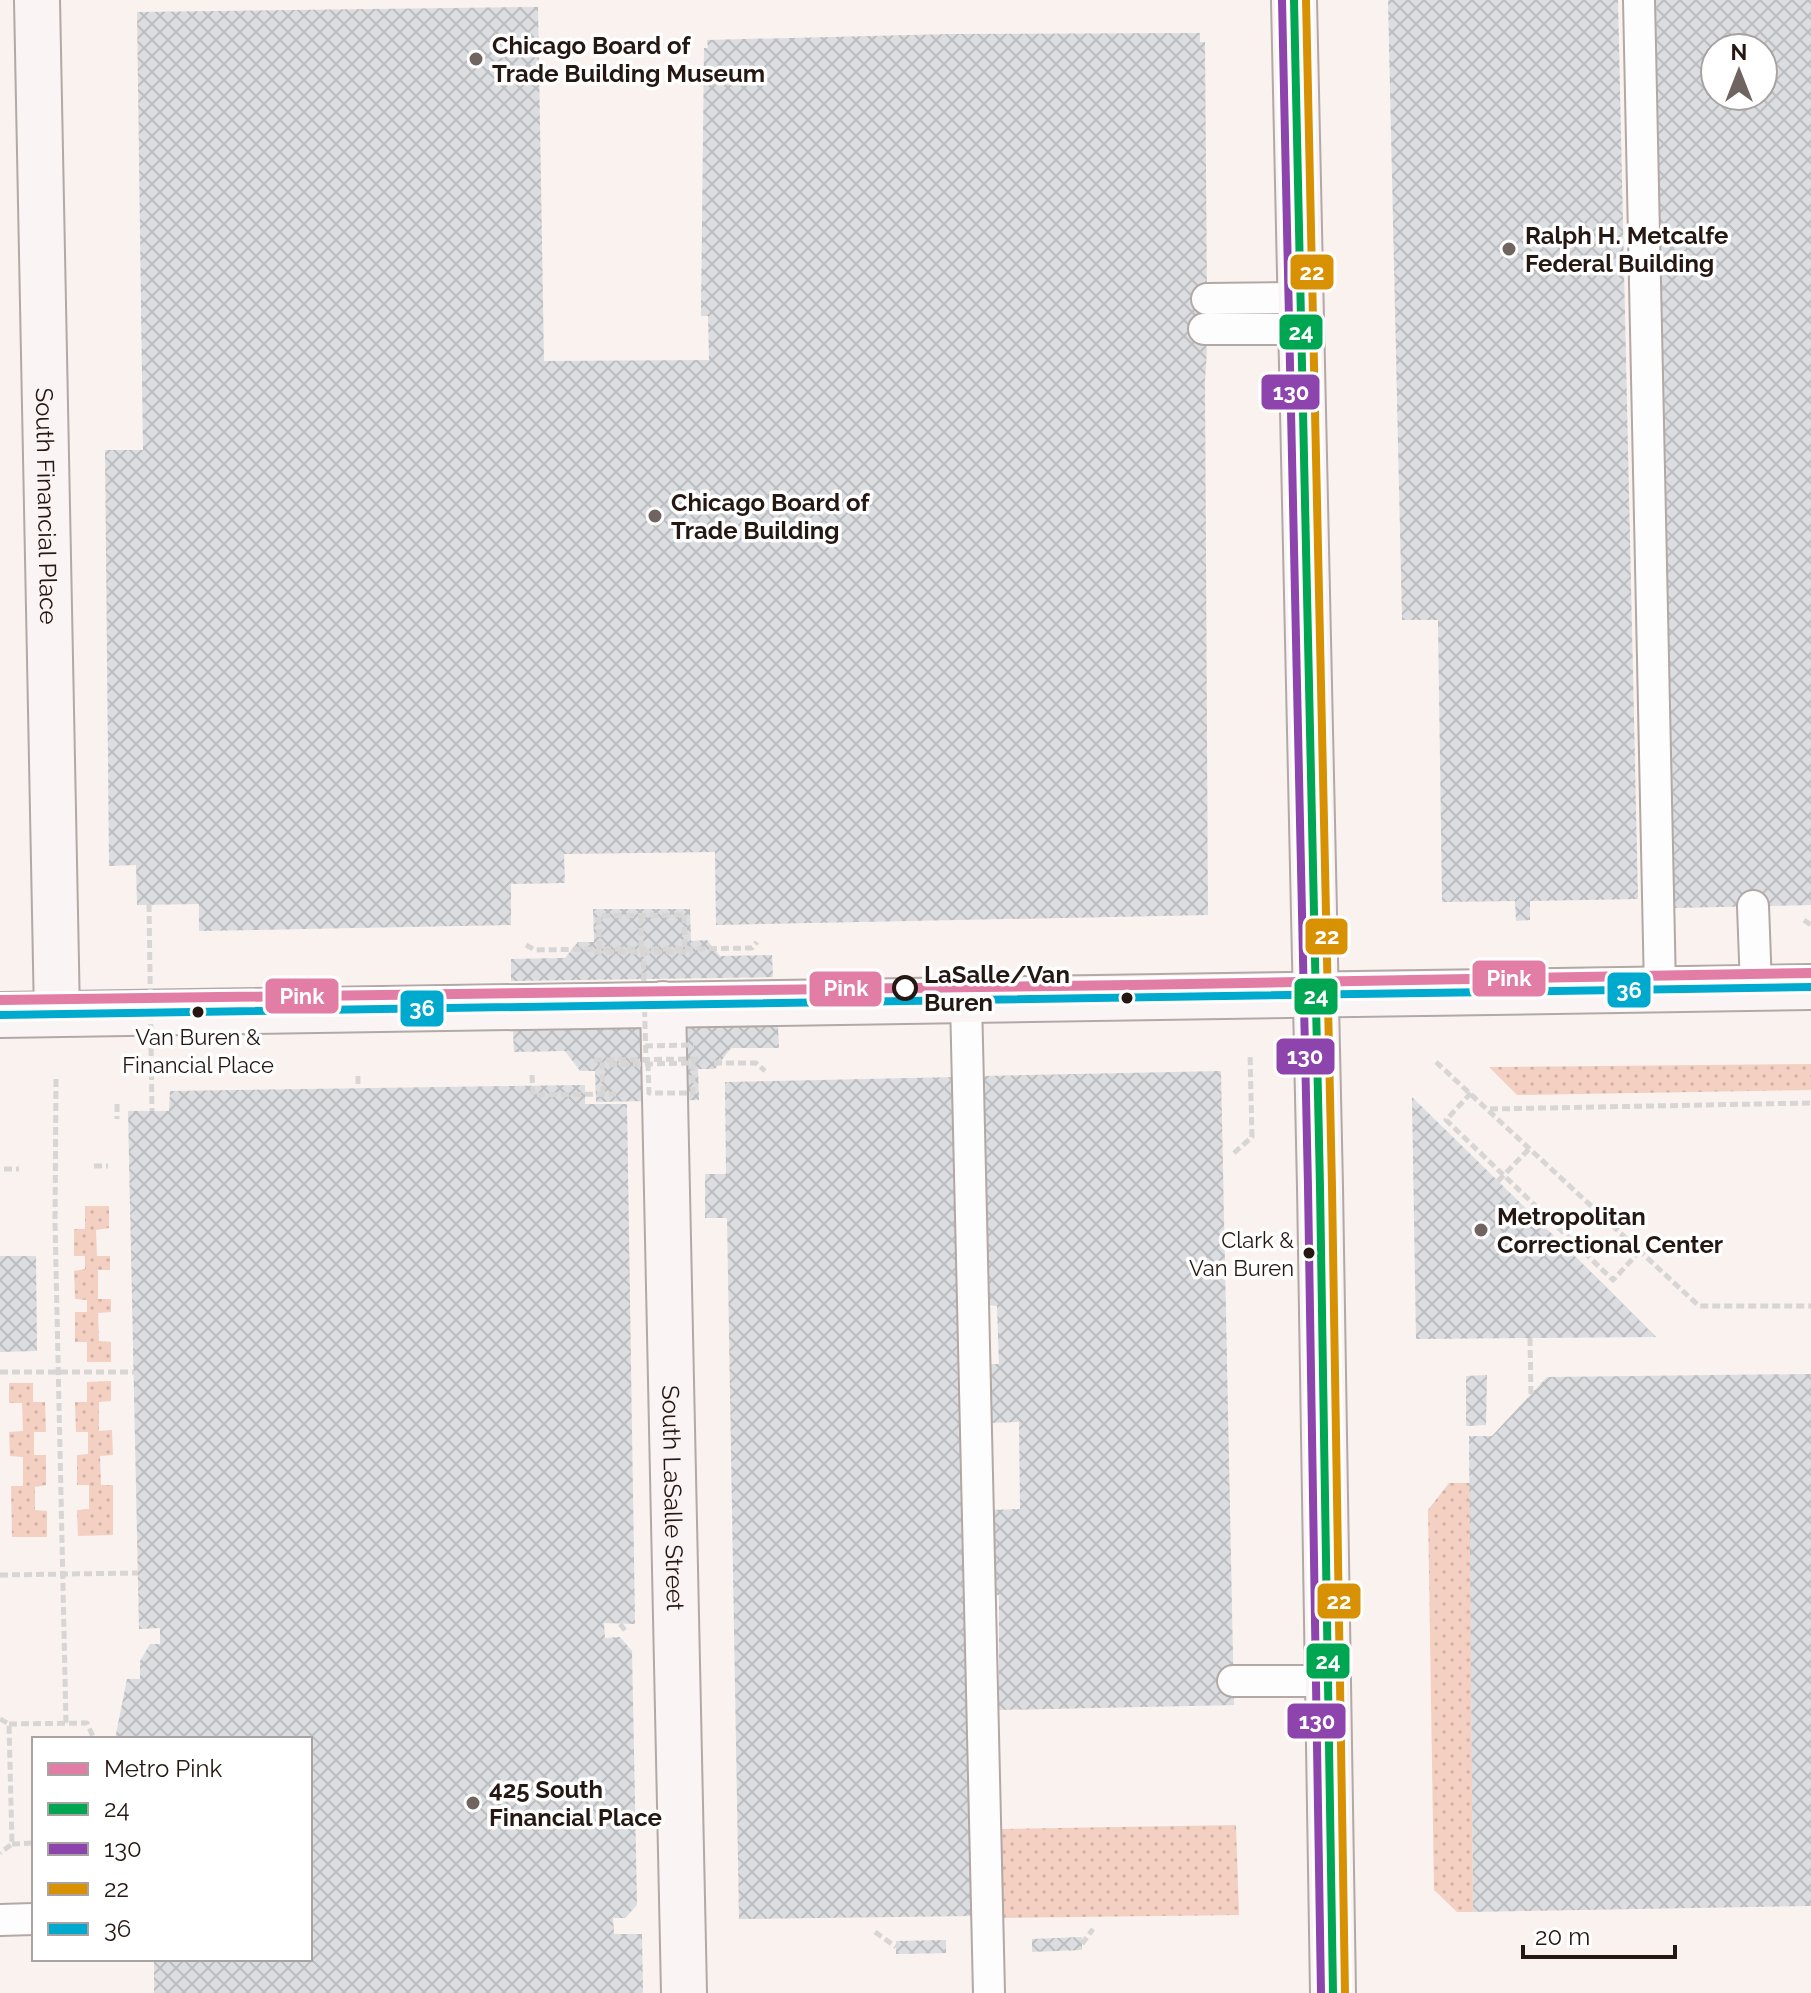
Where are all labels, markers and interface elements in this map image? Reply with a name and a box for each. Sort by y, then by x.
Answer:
place label: Chicago Board of Trade Building Museum [492,31,765,88]
north arrow [1699,32,1779,112]
text: N [1731,39,1747,65]
marker: Chicago Board of Trade Building Museum [467,50,485,68]
place label: Ralph H. Metcalfe Federal Building [1525,221,1728,278]
marker: Ralph H. Metcalfe Federal Building [1500,240,1518,258]
line badge: 22 [1289,253,1335,291]
text: 22 [1300,259,1324,285]
line badge: 24 [1278,313,1324,351]
text: 24 [1289,319,1313,345]
line badge: 130 [1260,373,1321,411]
text: 130 [1273,379,1309,405]
street label: South Financial Place [30,387,64,625]
place label: Chicago Board of Trade Building [671,488,870,545]
marker: Chicago Board of Trade Building [646,507,664,525]
line badge: 22 [1304,917,1349,956]
text: 22 [1315,923,1339,949]
line badge: Pink [1471,959,1547,998]
place label: LaSalle/Van Buren [924,960,1070,1017]
text: Pink [1487,965,1532,991]
line badge: Pink [808,970,883,1008]
line badge: 36 [1606,971,1652,1009]
text: Pink [824,975,869,1001]
marker: LaSalle/Van Buren [893,976,917,1000]
line badge: Pink [264,977,340,1015]
line badge: 24 [1293,977,1339,1016]
text: 36 [1616,977,1642,1003]
text: Pink [280,983,325,1009]
text: 24 [1304,983,1328,1009]
line badge: 36 [399,989,445,1028]
unlabelled marker [1119,990,1135,1006]
text: 36 [409,995,435,1021]
marker: Van Buren & Financial Place [190,1004,206,1020]
place label: Van Buren & Financial Place [122,1024,274,1078]
line badge: 130 [1275,1037,1336,1076]
text: 130 [1287,1043,1323,1069]
place label: Metropolitan Correctional Center [1497,1202,1723,1259]
marker: Metropolitan Correctional Center [1472,1221,1490,1239]
place label: Clark & Van Buren [1189,1227,1294,1281]
marker: Clark & Van Buren [1301,1245,1317,1261]
street label: South LaSalle Street [657,1385,690,1611]
line badge: 22 [1316,1582,1362,1620]
text: 22 [1327,1588,1351,1614]
line badge: 24 [1305,1642,1351,1680]
text: 24 [1316,1648,1340,1674]
line badge: 130 [1286,1702,1347,1740]
text: 130 [1299,1708,1335,1734]
legend [32,1737,312,1961]
text: Metro Pink [104,1754,222,1783]
place label: 425 South Financial Place [489,1775,662,1832]
text: 24 [104,1794,130,1823]
marker: 425 South Financial Place [464,1794,482,1812]
text: 130 [104,1834,142,1863]
text: 22 [104,1874,129,1903]
scale bar [1523,1909,1675,1959]
text: 36 [104,1914,131,1943]
text: 20 m [1535,1922,1590,1951]

